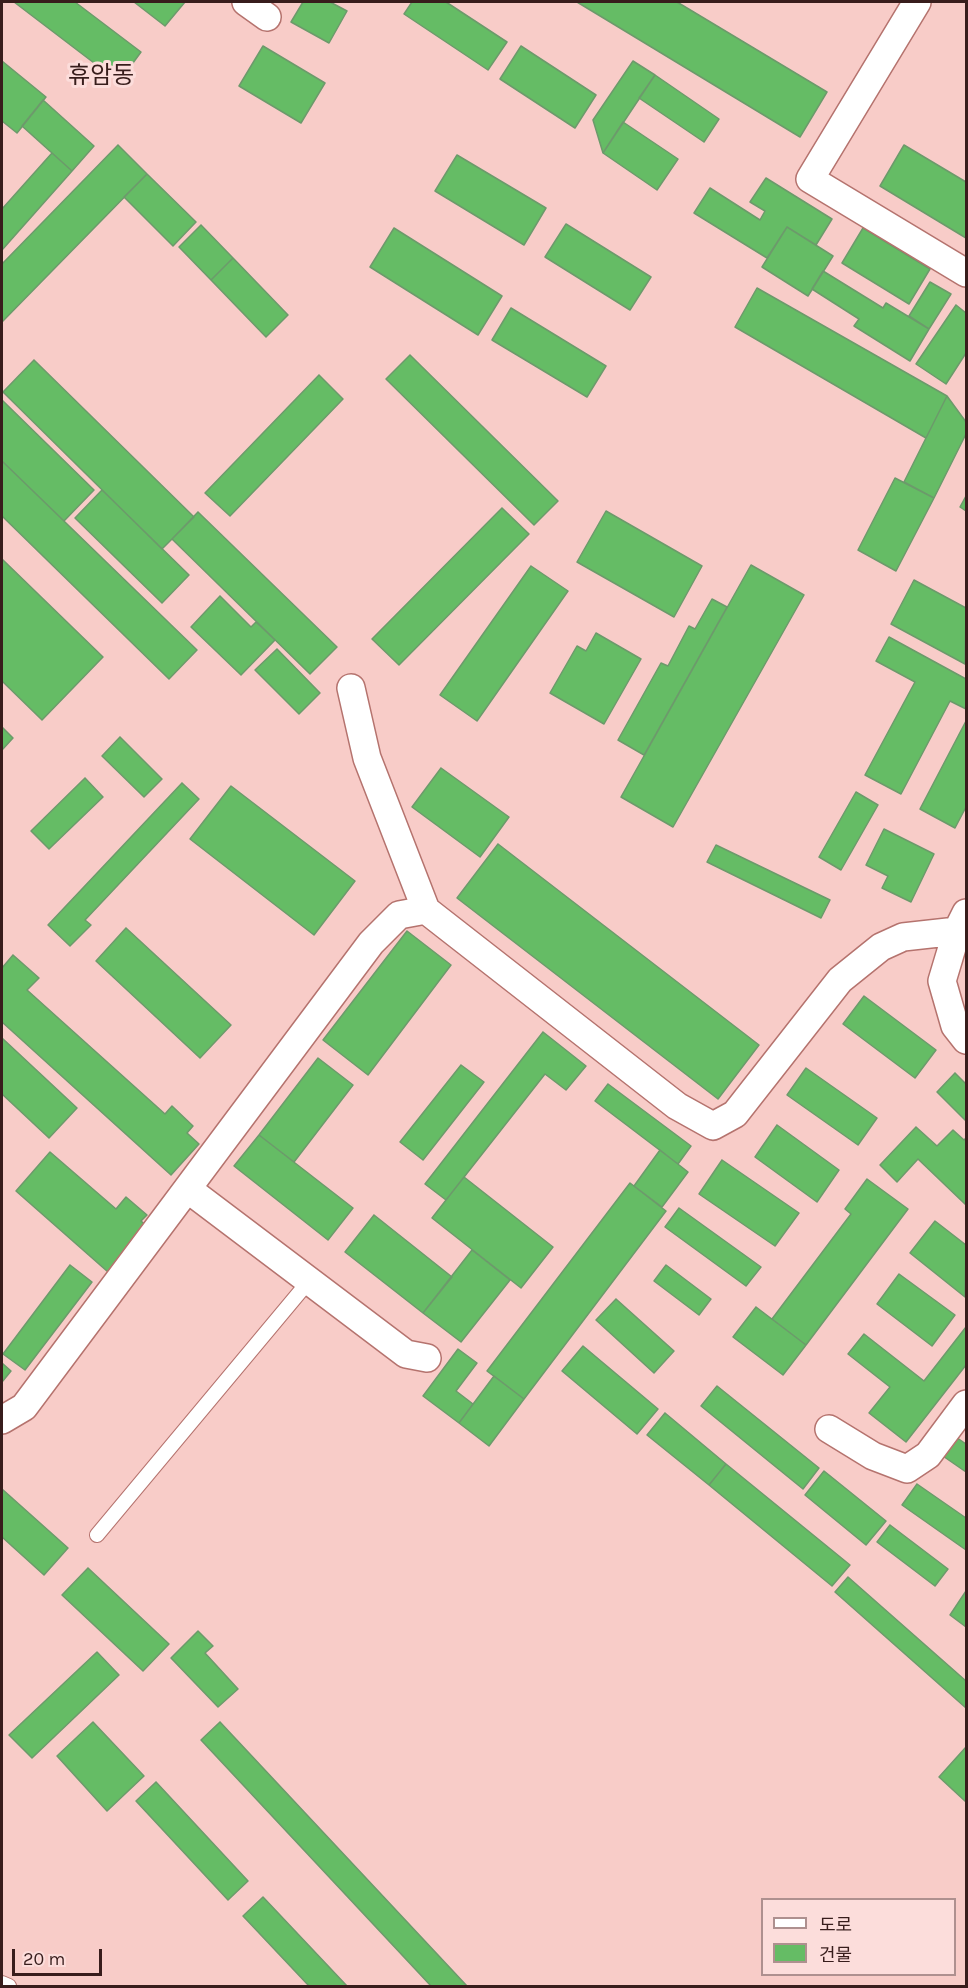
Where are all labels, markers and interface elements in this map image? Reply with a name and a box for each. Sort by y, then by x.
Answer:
district label: 휴암동 [68,62,134,90]
legend [761,1898,956,1976]
text: 도로 [819,1914,852,1936]
scale bar [15,1937,105,1975]
text: 건물 [819,1944,852,1966]
text: 20 m [23,1948,65,1970]

